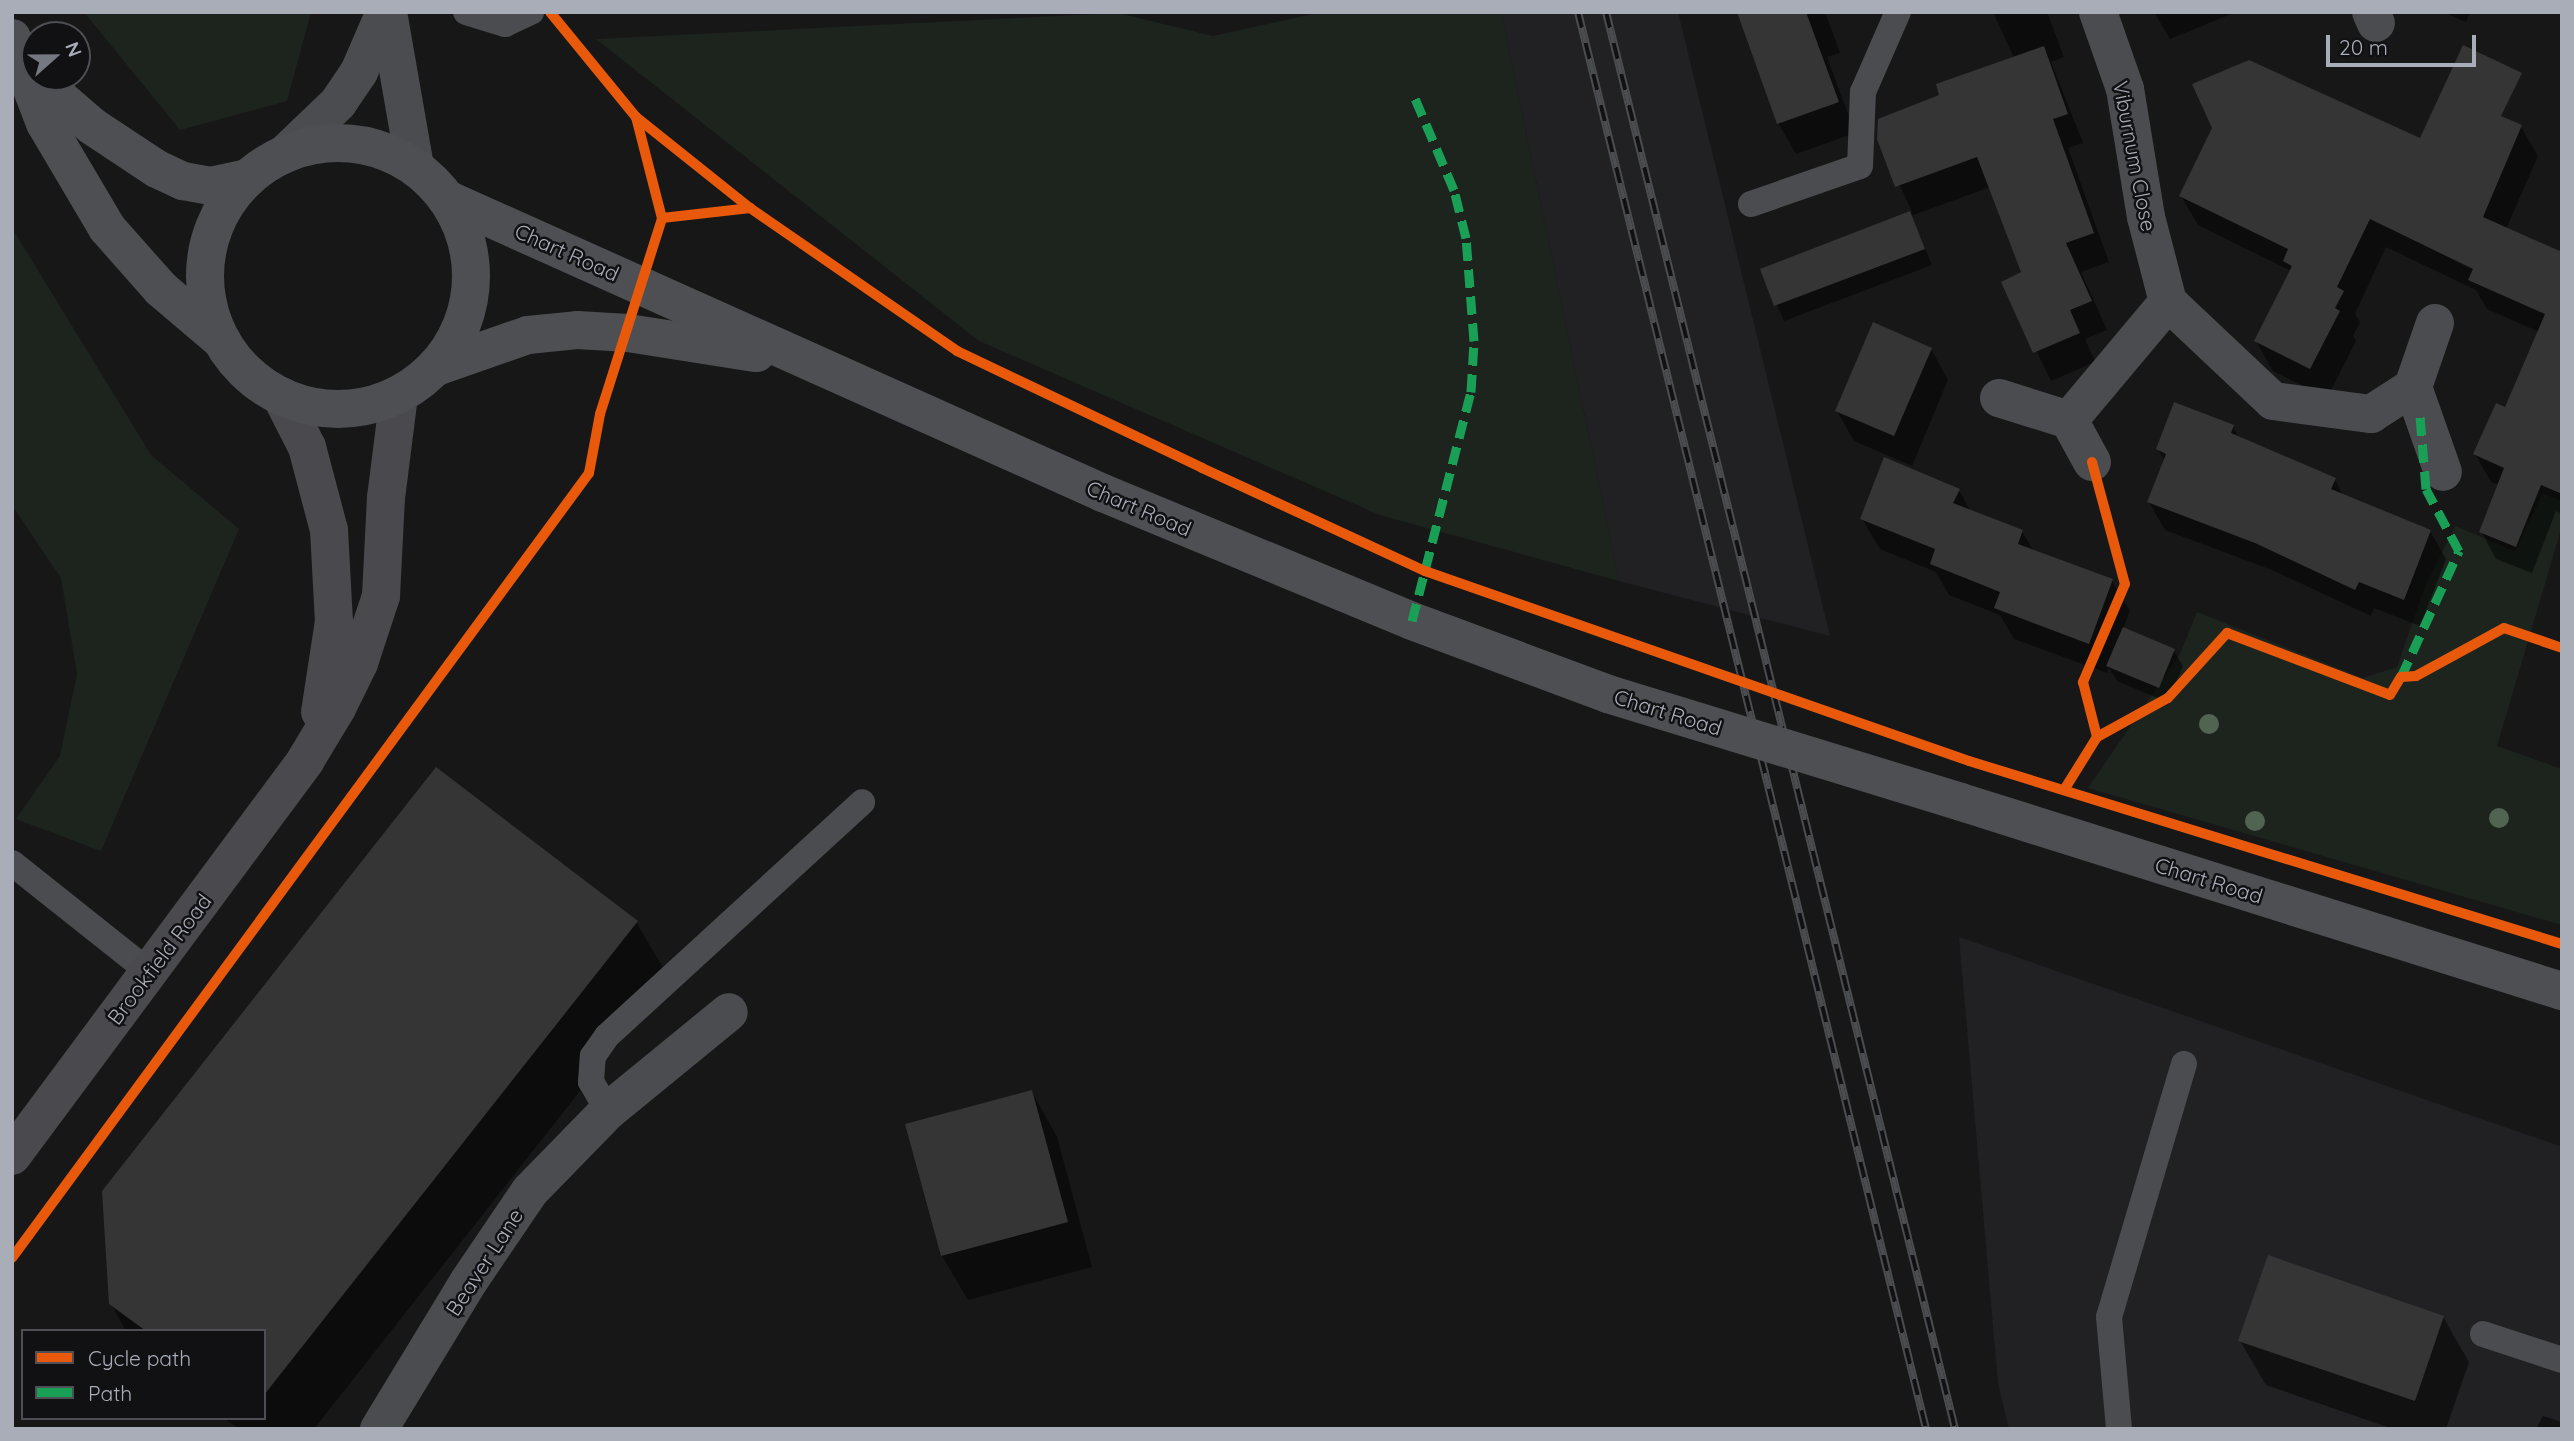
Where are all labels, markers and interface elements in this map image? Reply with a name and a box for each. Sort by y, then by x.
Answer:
north arrow [21,21,91,91]
scale bar [2329,21,2480,65]
text: 20 m [2339,34,2388,60]
text: N [60,38,87,60]
street label: Viburnum Close [2108,79,2162,233]
street label: Chart Road [511,218,623,286]
street label: Chart Road [1083,475,1195,541]
street label: Chart Road [1611,684,1725,740]
street label: Chart Road [2152,852,2266,908]
street label: Brookfield Road [102,889,216,1029]
street label: Beaver Lane [440,1204,528,1320]
legend [21,1329,266,1420]
text: Cycle path [88,1345,191,1371]
text: Path [88,1380,132,1406]

